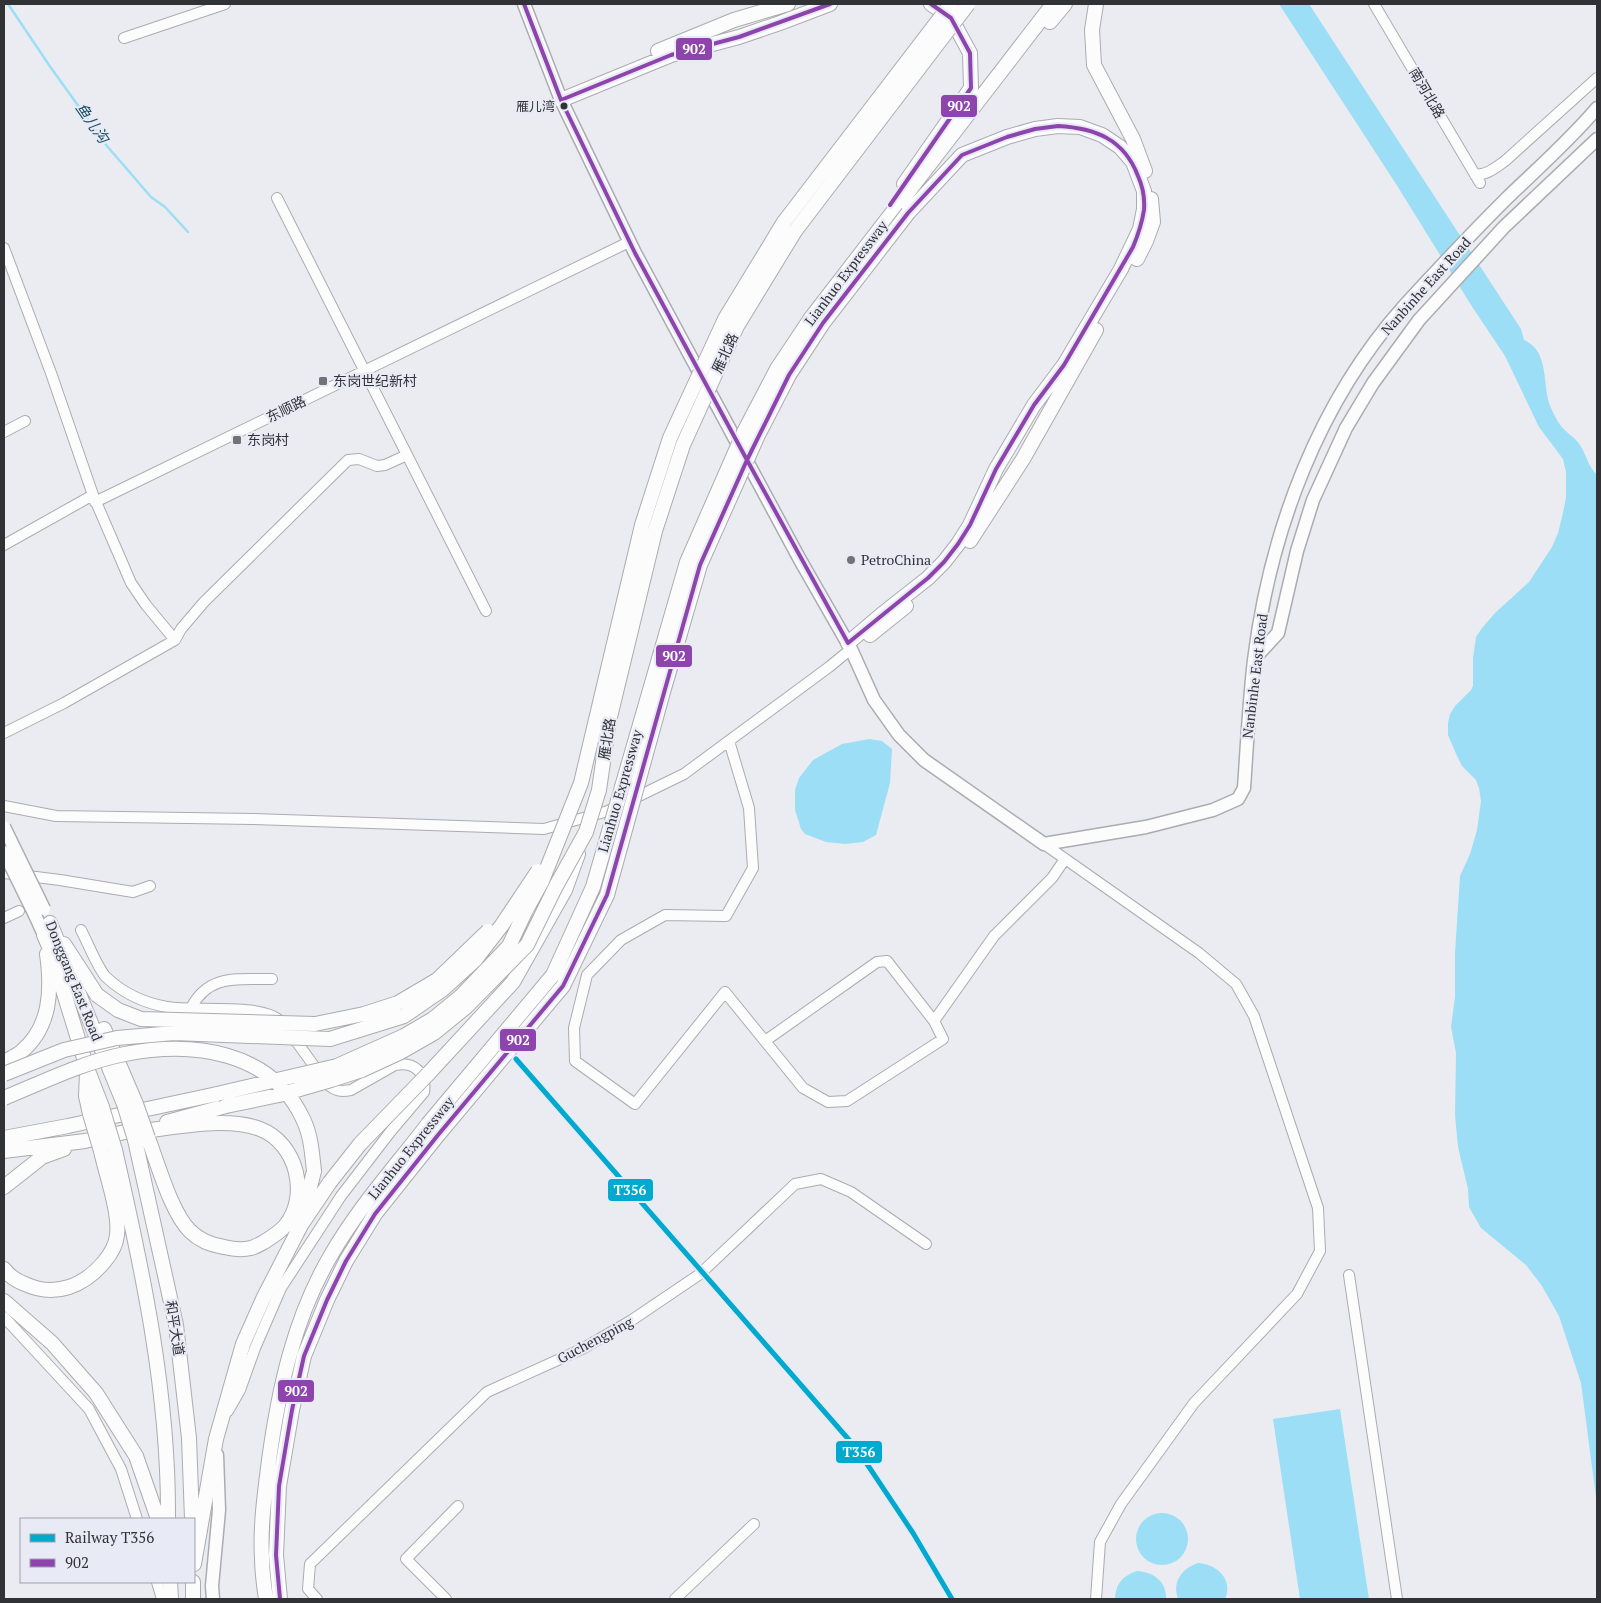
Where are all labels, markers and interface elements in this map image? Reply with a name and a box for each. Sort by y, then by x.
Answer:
line badge: 902 [675,37,713,61]
text: 902 [682,39,706,58]
street label: 南河北路 [1405,64,1450,122]
line badge: 902 [940,94,978,118]
text: 902 [947,96,971,115]
place label: 雁儿湾 [516,97,555,115]
water label: 鱼儿沟 [72,98,115,148]
marker: 雁儿湾 [559,101,569,111]
street label: Lianhuo Expressway [800,216,892,329]
street label: Nanbinhe East Road [1377,232,1475,339]
street label: 雁北路 [707,330,742,376]
place label: 东岗世纪新村 [333,371,417,390]
marker: 东岗世纪新村 [317,375,329,387]
street label: 东顺路 [263,391,309,426]
place label: 东岗村 [247,430,289,449]
marker: 东岗村 [231,434,243,446]
place label: PetroChina [861,550,931,569]
marker: PetroChina [845,554,857,566]
street label: Nanbinhe East Road [1237,612,1272,739]
line badge: 902 [655,644,693,668]
text: 902 [662,646,686,665]
street label: 雁北路 [594,717,619,761]
street label: Lianhuo Expressway [593,726,646,854]
street label: Donggang East Road [42,918,107,1044]
line badge: 902 [499,1028,537,1052]
text: 902 [506,1030,530,1049]
street label: Lianhuo Expressway [363,1092,459,1203]
line badge: T356 [607,1178,654,1202]
text: T356 [613,1180,647,1199]
street label: 和平大道 [162,1299,189,1357]
street label: Guchengping [554,1311,636,1367]
line badge: 902 [277,1379,315,1403]
text: 902 [284,1381,308,1400]
line badge: T356 [835,1440,883,1464]
text: T356 [842,1442,876,1461]
legend [20,1518,195,1583]
text: Railway T356 [65,1527,154,1547]
text: 902 [65,1552,89,1572]

